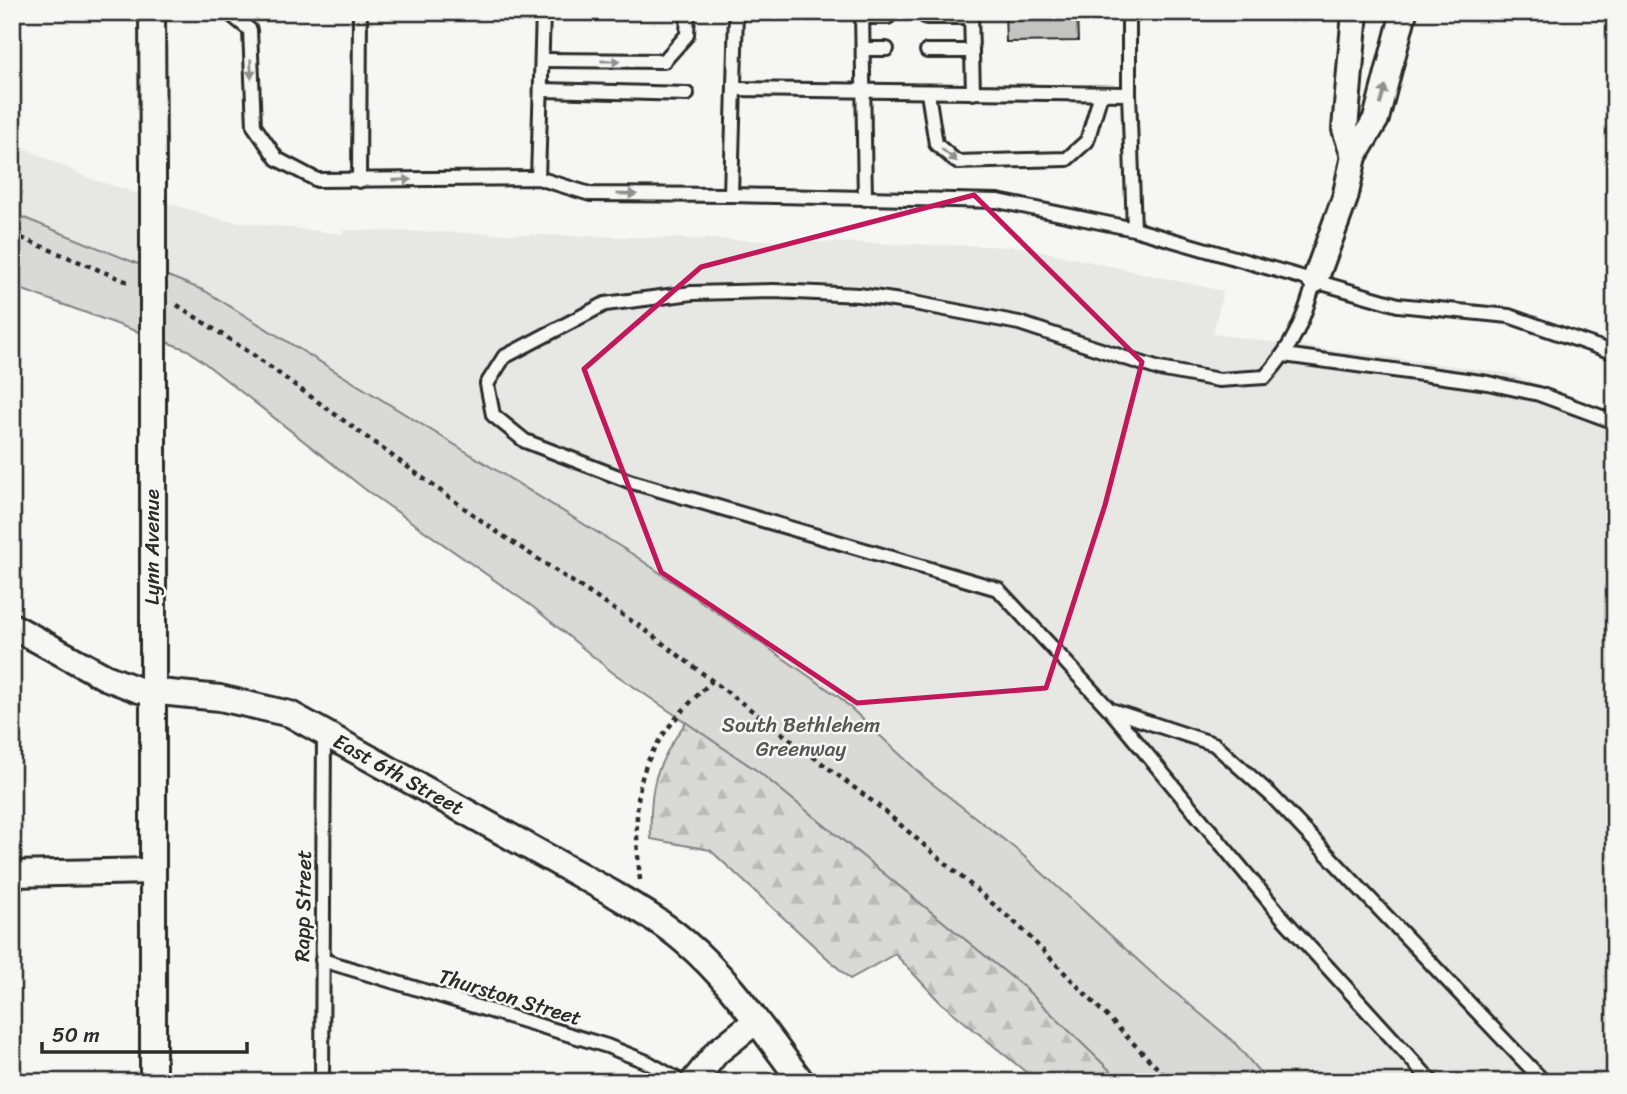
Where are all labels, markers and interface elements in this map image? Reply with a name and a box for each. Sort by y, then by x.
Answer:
one-way arrow [601,55,623,67]
one-way arrow [245,59,257,81]
one-way arrow [1378,84,1388,105]
one-way arrow [939,147,957,162]
one-way arrow [391,175,413,186]
one-way arrow [616,188,638,200]
street label: Lynn Avenue [133,489,171,605]
park label: South Bethlehem Greenway [722,706,880,768]
street label: East 6th Street [326,723,471,826]
street label: Rapp Street [283,850,323,962]
street label: Thurston Street [434,957,586,1037]
scale bar [42,1010,247,1054]
text: 50 m [52,1016,100,1054]

